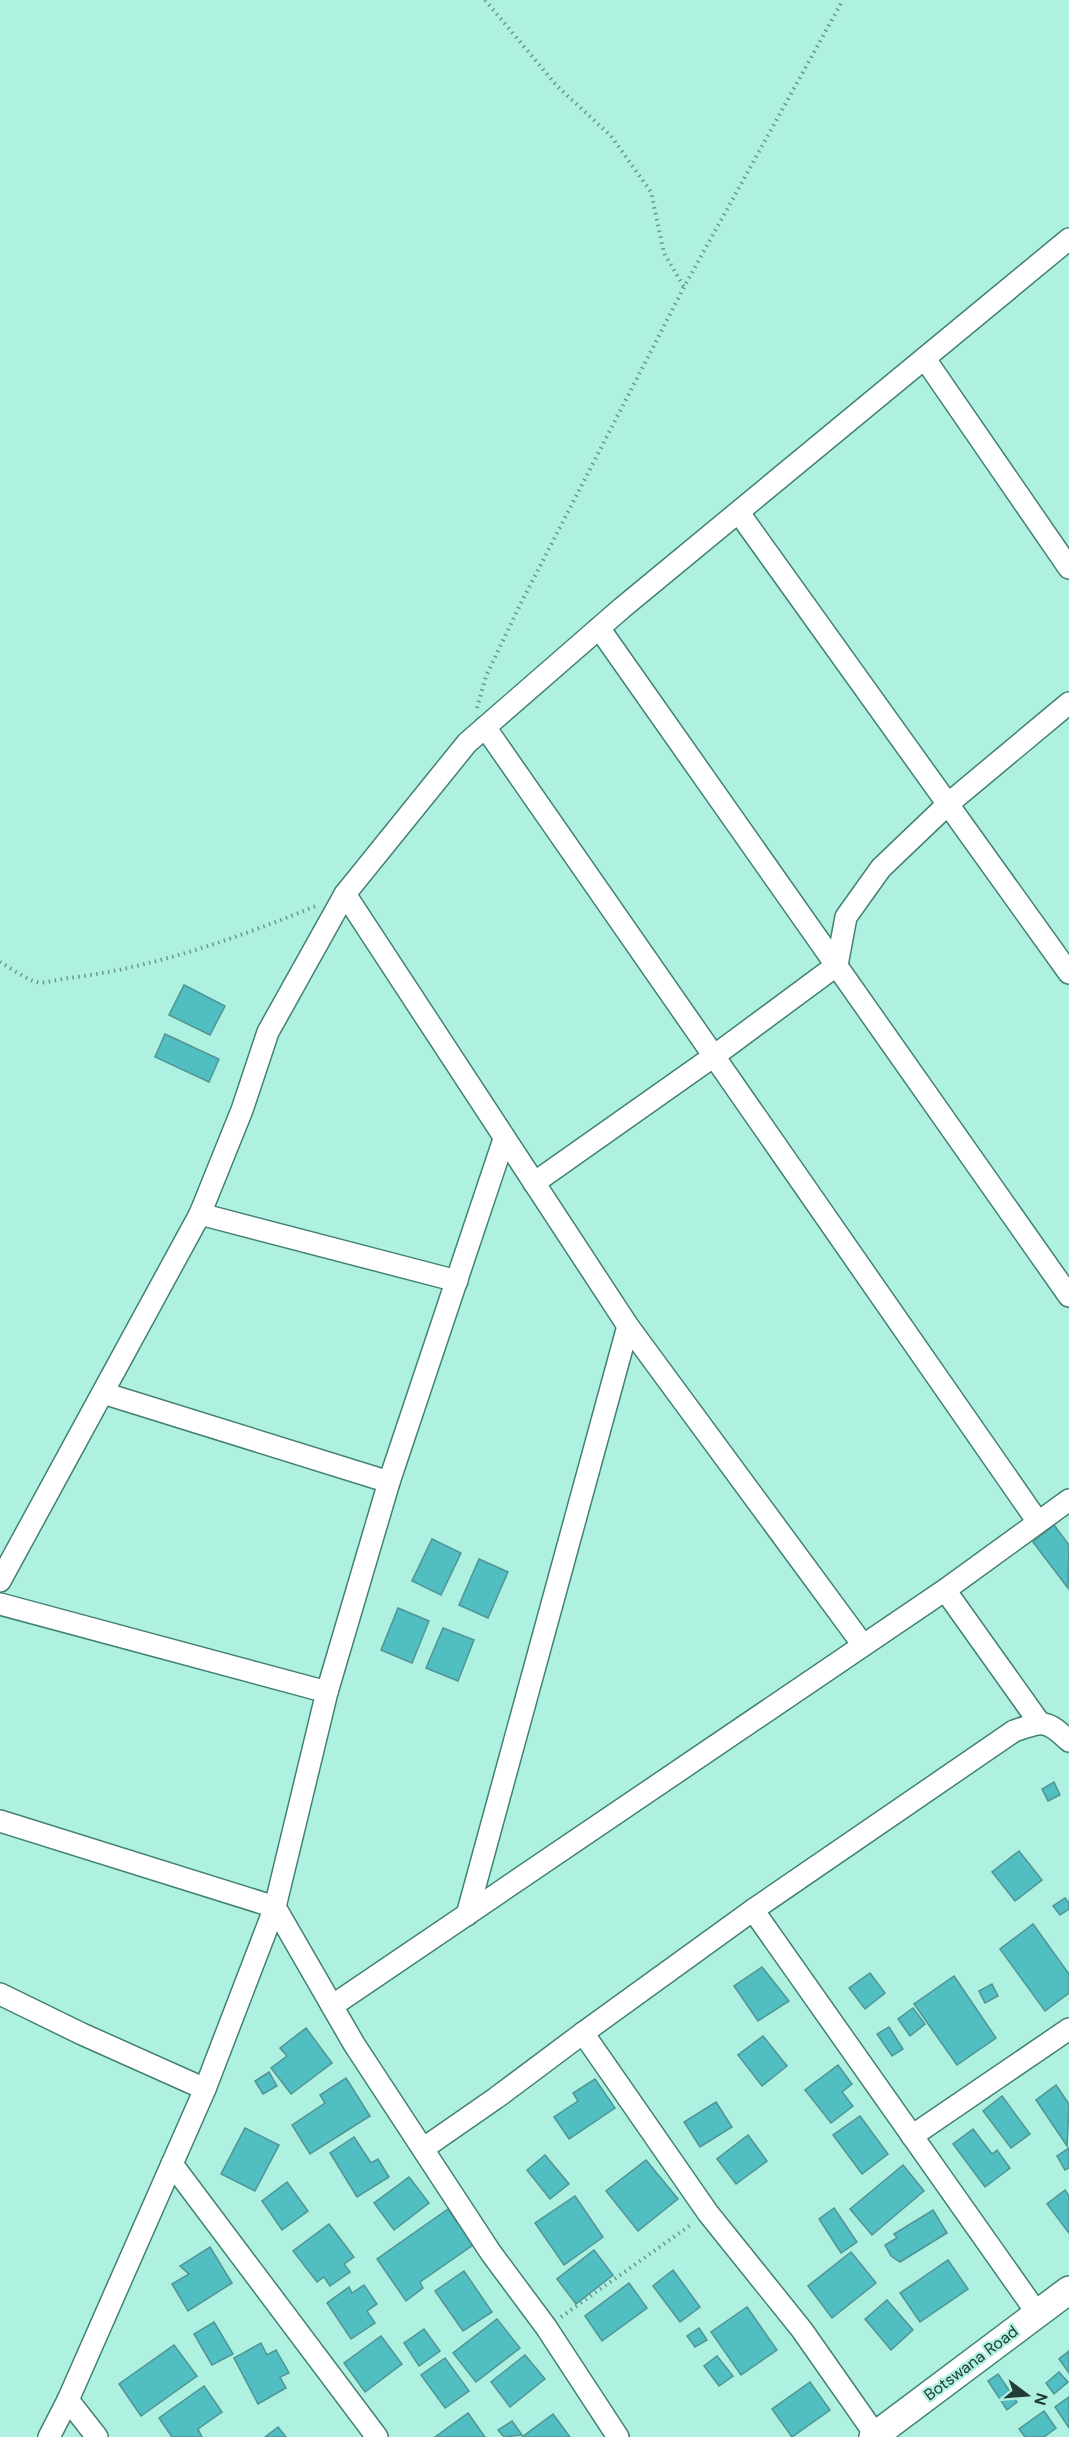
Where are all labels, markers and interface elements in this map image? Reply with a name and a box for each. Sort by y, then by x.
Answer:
street label: Botswana Road [920,2321,1022,2405]
north arrow [997,2365,1057,2425]
text: N [1029,2390,1053,2408]

